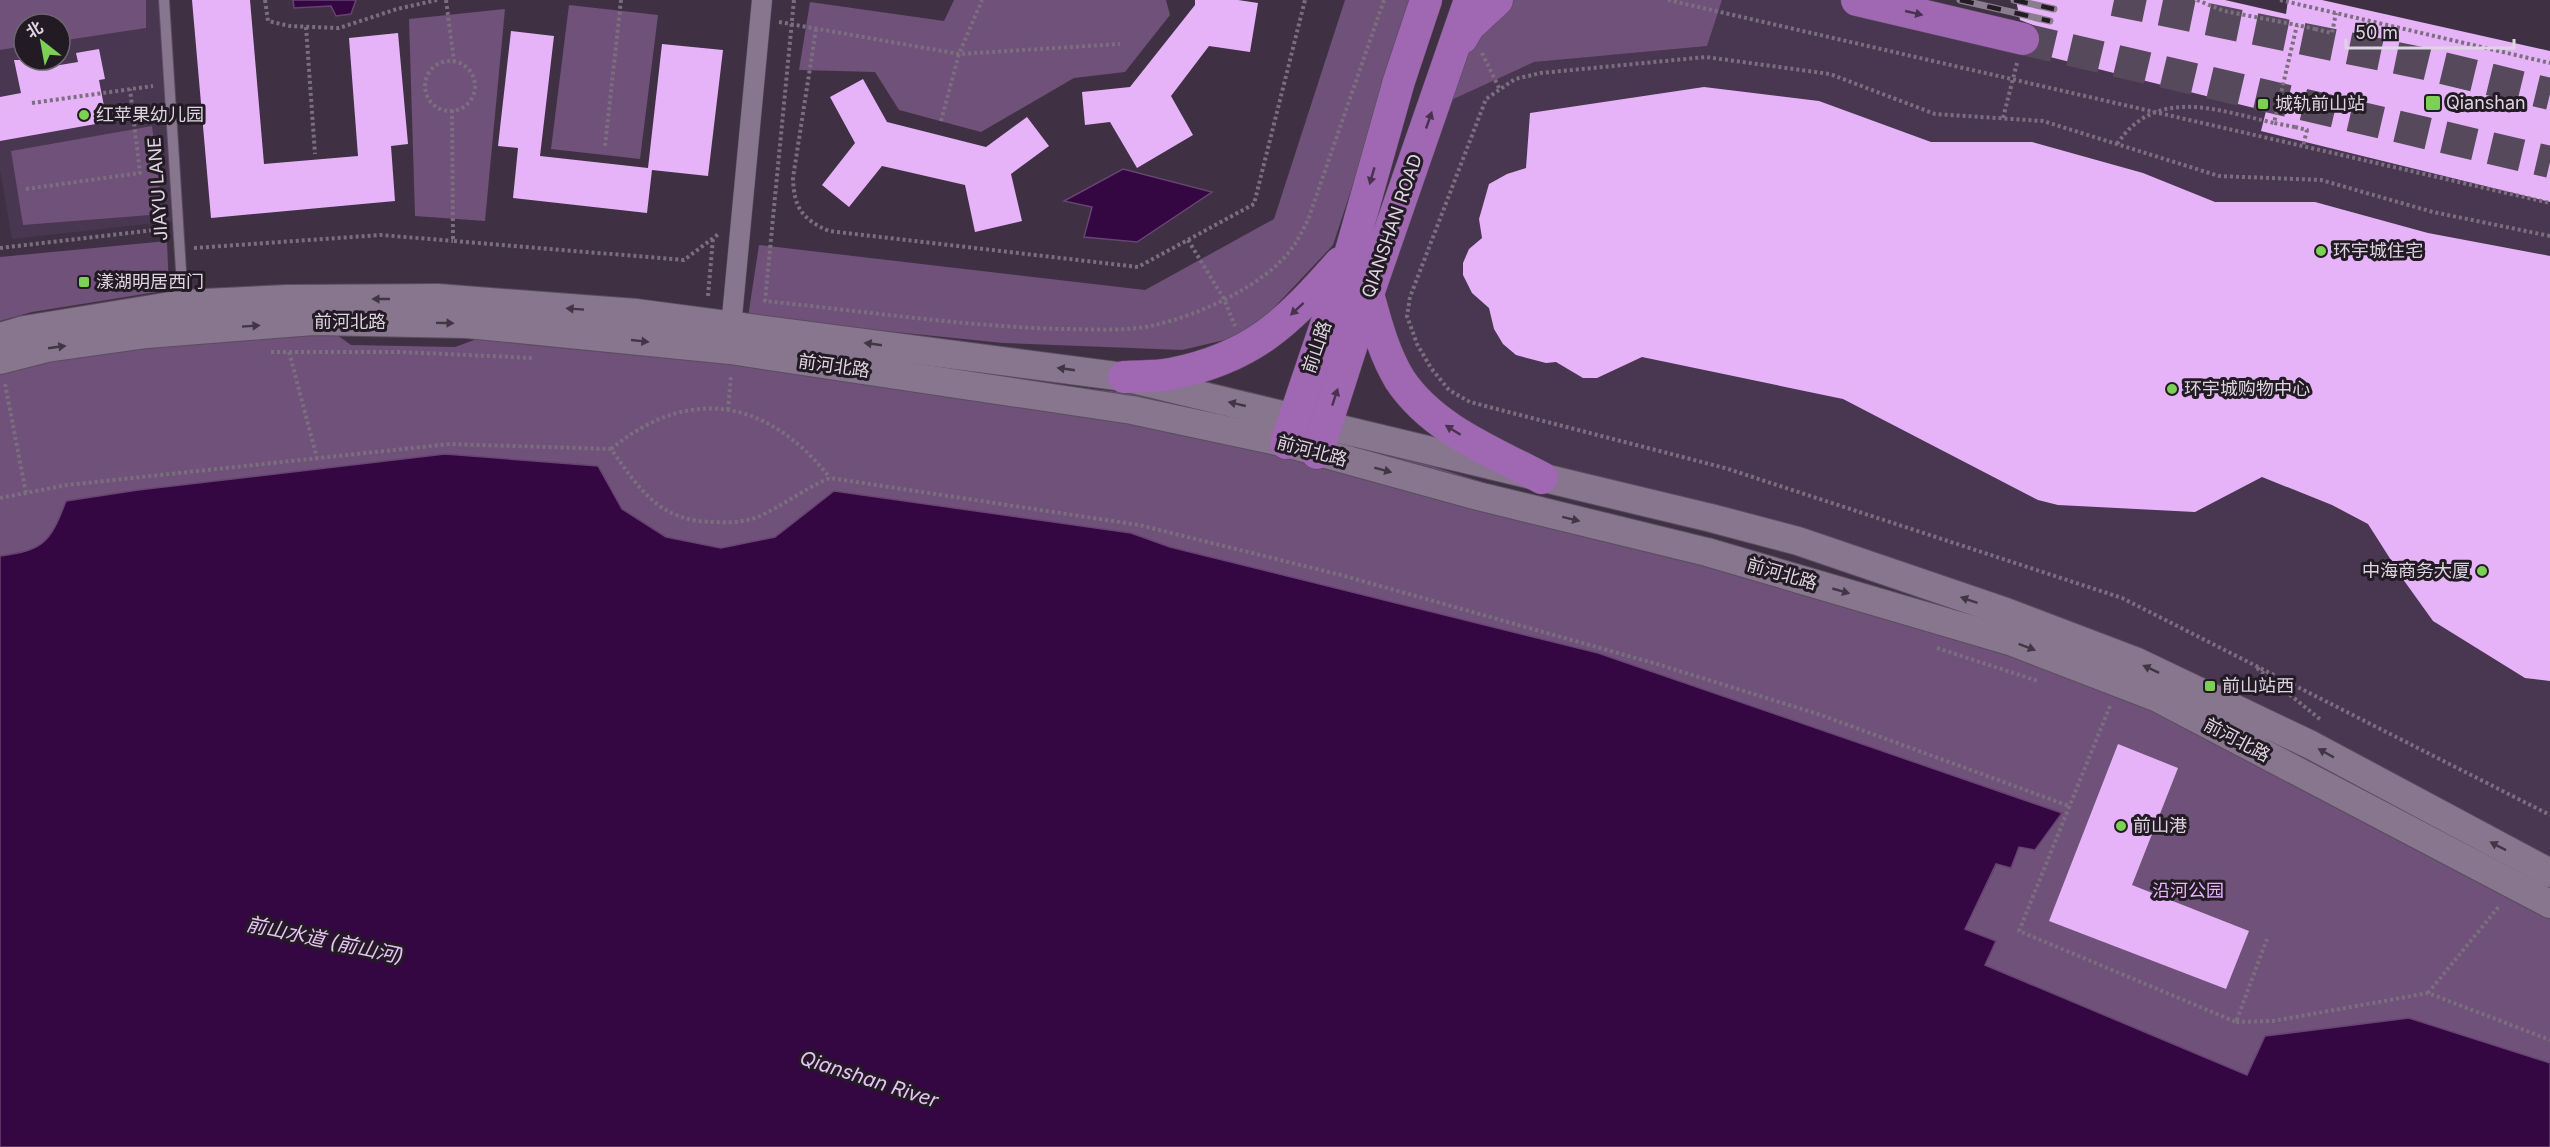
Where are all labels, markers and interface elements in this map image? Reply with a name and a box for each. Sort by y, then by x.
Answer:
one-way arrow [1905,9,1923,19]
north arrow [12,12,72,72]
scale bar [2346,12,2514,50]
text: 北 [22,16,46,42]
text: 50 m [2355,22,2398,43]
place label: Qianshan [2446,92,2526,113]
place label: 城轨前山站 [2275,93,2365,114]
marker: Qianshan [2424,94,2442,112]
marker: 城轨前山站 [2256,97,2270,111]
place label: 红苹果幼儿园 [96,104,204,125]
marker: 红苹果幼儿园 [77,108,91,122]
one-way arrow [1424,111,1434,129]
street label: JIAYU LANE [143,136,172,242]
street label: QIANSHAN ROAD [1357,151,1426,301]
one-way arrow [1367,167,1376,185]
place label: 环宇城住宅 [2333,240,2423,261]
marker: 环宇城住宅 [2314,244,2328,258]
place label: 漾湖明居西门 [96,271,204,292]
marker: 漾湖明居西门 [77,275,91,289]
one-way arrow [371,294,390,303]
one-way arrow [1290,302,1304,316]
one-way arrow [566,304,585,314]
street label: 前河北路 [314,311,386,332]
one-way arrow [436,318,455,328]
street label: 前山路 [1298,318,1335,376]
one-way arrow [241,321,260,331]
one-way arrow [630,336,649,346]
one-way arrow [864,339,883,348]
one-way arrow [48,342,67,351]
street label: 前河北路 [797,350,871,381]
one-way arrow [1057,365,1076,374]
place label: 环宇城购物中心 [2184,378,2310,399]
marker: 环宇城购物中心 [2165,382,2179,396]
one-way arrow [1330,388,1340,406]
one-way arrow [1228,398,1246,408]
one-way arrow [1445,425,1462,436]
street label: 前河北路 [1275,431,1350,470]
one-way arrow [1374,466,1392,475]
one-way arrow [1562,514,1581,524]
street label: 前河北路 [1745,554,1820,594]
place label: 中海商务大厦 [2362,560,2470,581]
marker: 中海商务大厦 [2475,564,2489,578]
one-way arrow [1832,587,1850,596]
one-way arrow [1960,594,1978,604]
one-way arrow [2019,643,2037,653]
one-way arrow [2142,664,2159,673]
place label: 前山站西 [2222,675,2294,696]
marker: 前山站西 [2203,679,2217,693]
street label: 前河北路 [2201,713,2274,766]
one-way arrow [2318,749,2335,759]
place label: 前山港 [2133,815,2187,836]
marker: 前山港 [2114,819,2128,833]
one-way arrow [2489,841,2506,851]
park label: 沿河公园 [2152,880,2224,901]
water label: 前山水道 (前山河) [244,912,406,968]
water label: Qianshan River [797,1045,942,1113]

